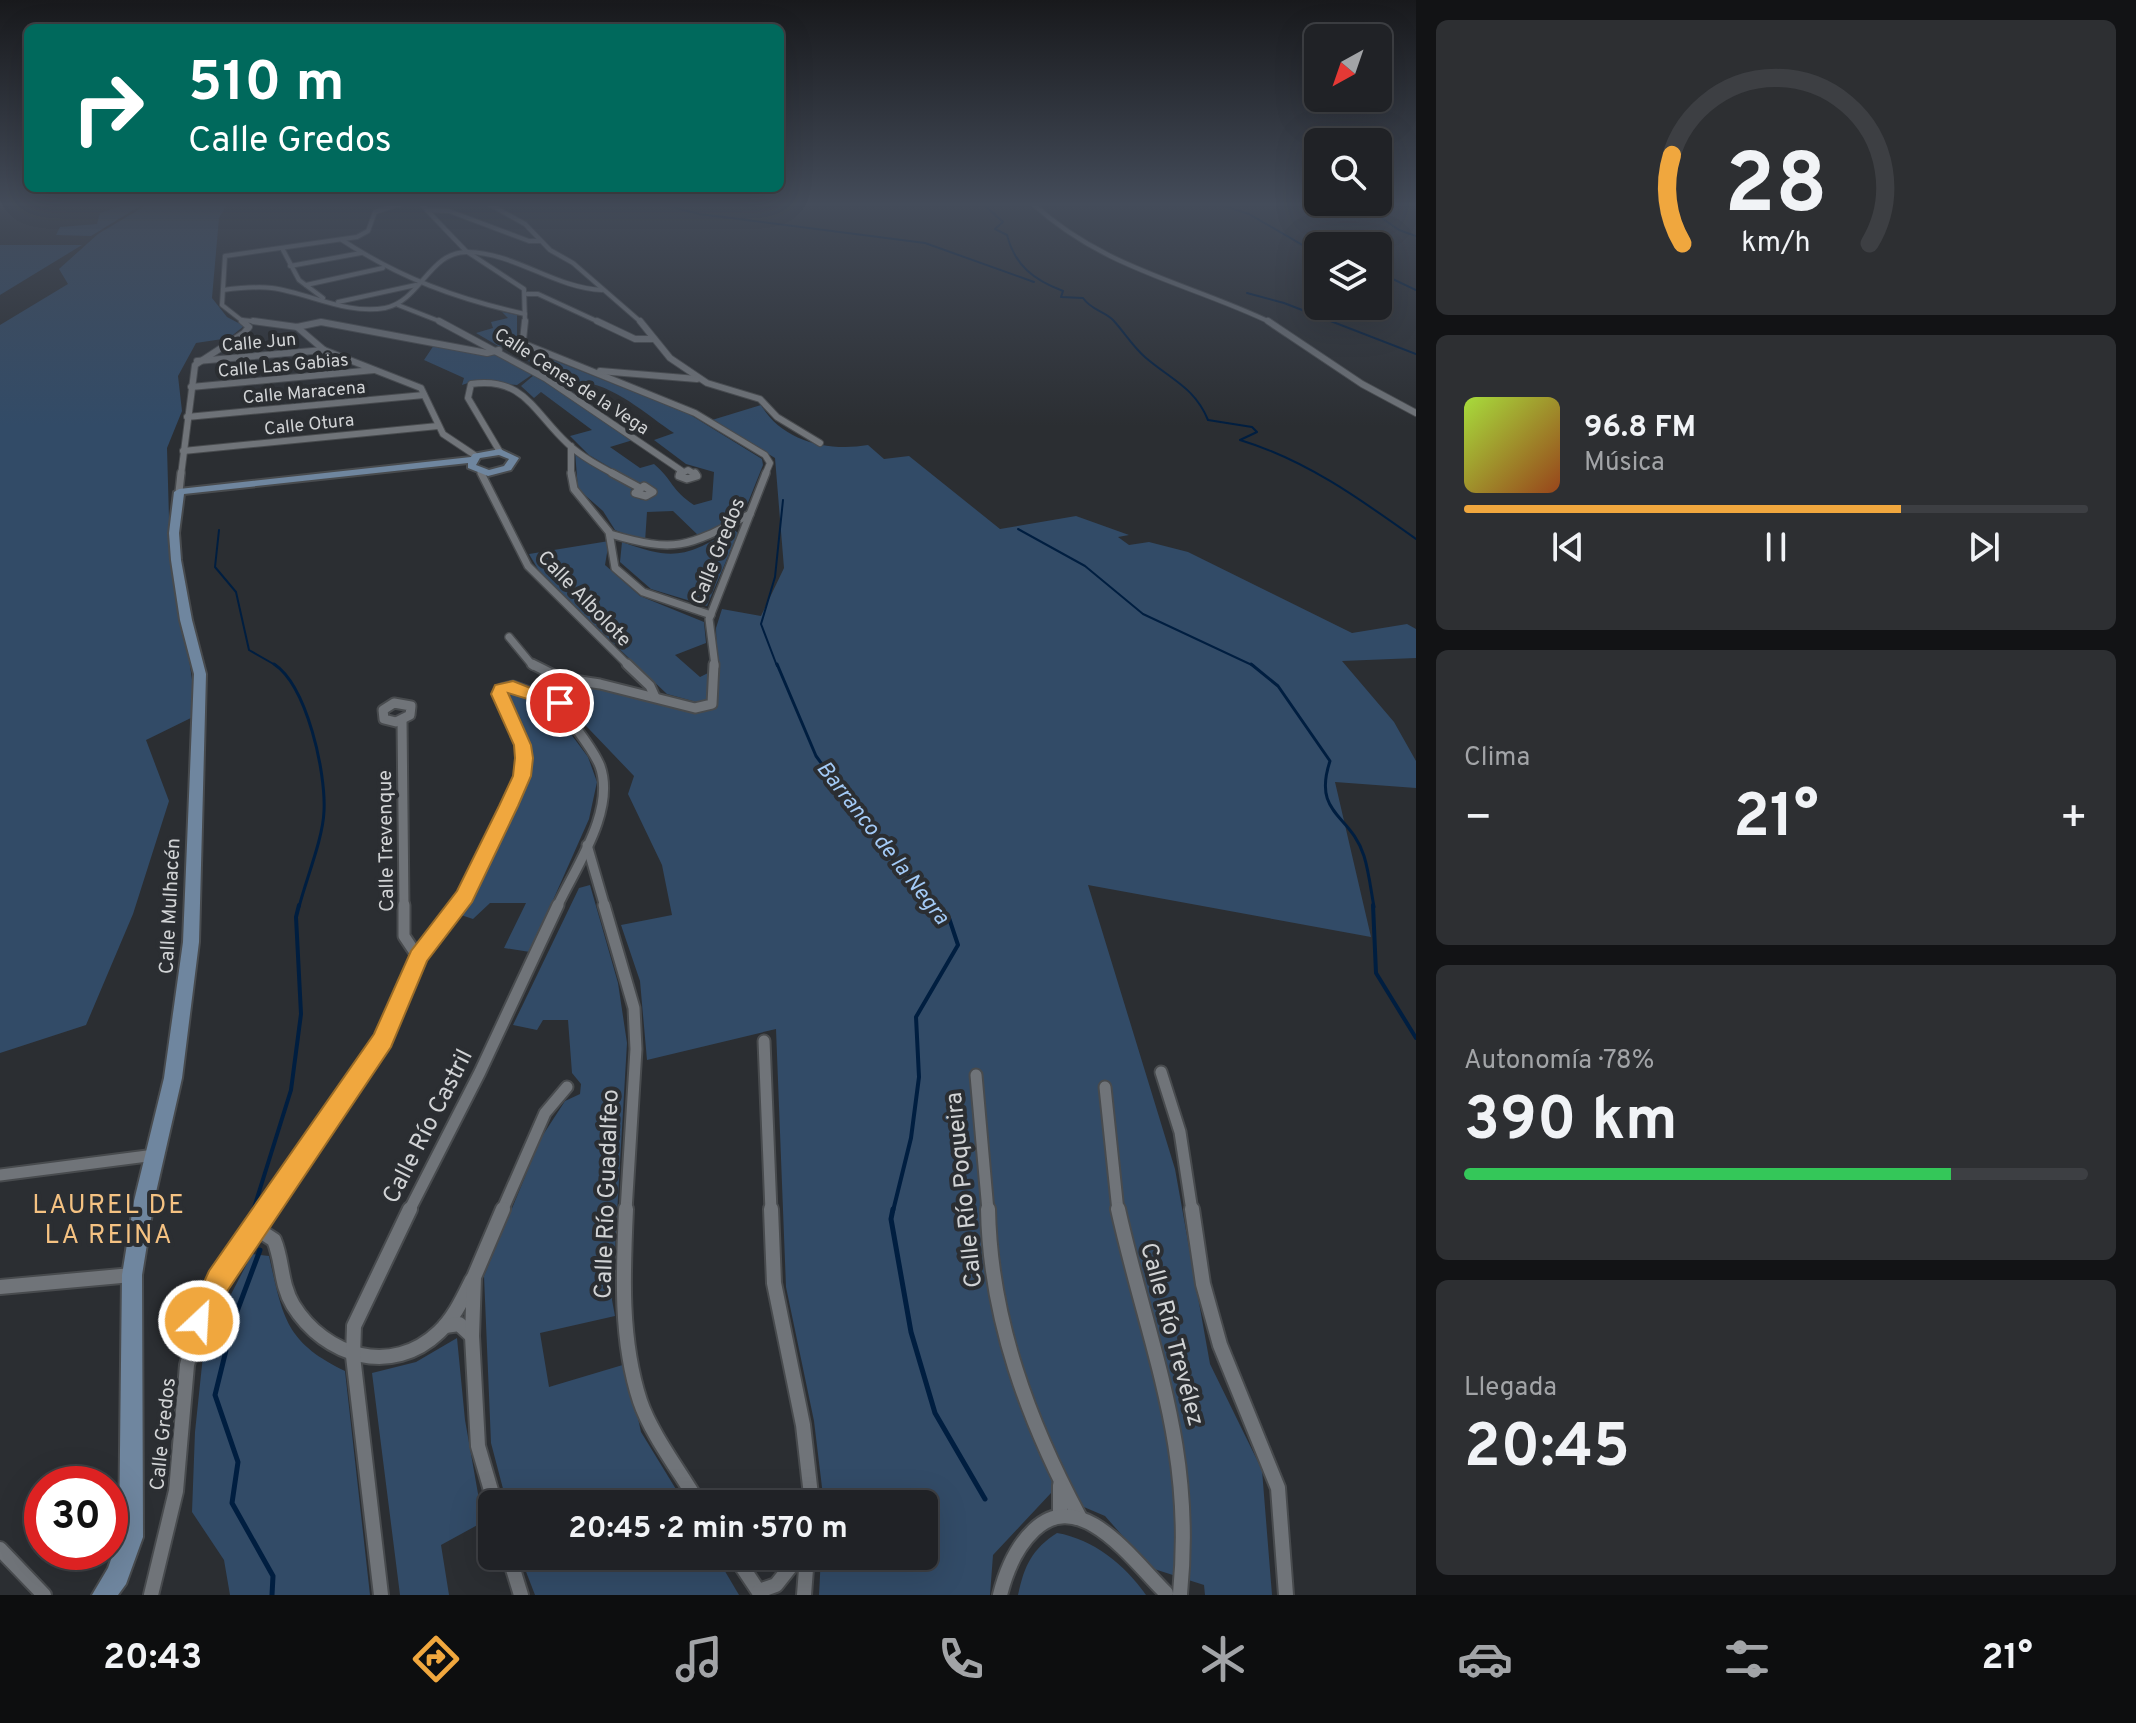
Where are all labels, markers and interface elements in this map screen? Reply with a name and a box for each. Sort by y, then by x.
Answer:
north arrow [1304,24,1392,112]
map controls [1304,24,1392,320]
text: 510 m [188,50,345,120]
icon: right [56,56,160,160]
text: Calle Gredos [188,119,392,165]
button: search [1304,128,1392,216]
text: 28 [1724,136,1828,241]
text: km/h [1741,226,1811,262]
button: layers [1304,232,1392,320]
street label: Calle Cenes de la Vega [489,324,653,441]
street label: Calle Jun [221,329,297,358]
street label: Calle Las Gabias [217,349,349,384]
street label: Calle Maracena [242,377,366,410]
street label: Calle Otura [263,409,355,442]
text: 96.8 FM [1584,410,1696,447]
text: Música [1584,447,1665,480]
street label: Calle Gredos [686,494,752,609]
icon: previous [1546,525,1590,569]
icon: pause [1754,525,1798,569]
icon: next [1962,525,2006,569]
street label: Calle Albolote [531,546,636,653]
pin [526,669,594,737]
icon: arrive [538,681,582,725]
text: Clima [1464,742,1530,775]
water label: Barranco de la Negra [810,756,955,931]
street label: Calle Trevenque [373,770,401,912]
text: 21° [1733,782,1819,858]
text: − [1464,792,1492,848]
text: + [2060,792,2088,848]
street label: Calle Mulhacén [154,837,188,975]
street label: Calle Río Castril [377,1045,481,1209]
text: Autonomía · 78% [1464,1045,1654,1078]
text: 390 km [1464,1085,1678,1161]
street label: Calle Río Guadalfeo [589,1089,627,1300]
street label: Calle Río Poqueira [940,1090,990,1289]
district label: LAUREL DE LA REINA [32,1190,186,1253]
street label: Calle Río Trevélez [1132,1240,1210,1430]
position arrow [157,1279,241,1363]
text: Llegada [1464,1372,1557,1405]
street label: Calle Gredos [145,1377,183,1492]
text: 20:45 [1464,1412,1630,1488]
speed limit sign: 30 [24,1466,128,1570]
text: 20:45 · 2 min · 570 m [568,1511,848,1548]
icon: directions [408,1631,464,1687]
icon: music [671,1631,727,1687]
icon: phone [933,1631,989,1687]
icon: climate [1195,1631,1251,1687]
icon: car [1457,1631,1513,1687]
icon: filters [1719,1631,1775,1687]
text: 20:43 [103,1636,202,1682]
text: 21° [1981,1636,2033,1682]

